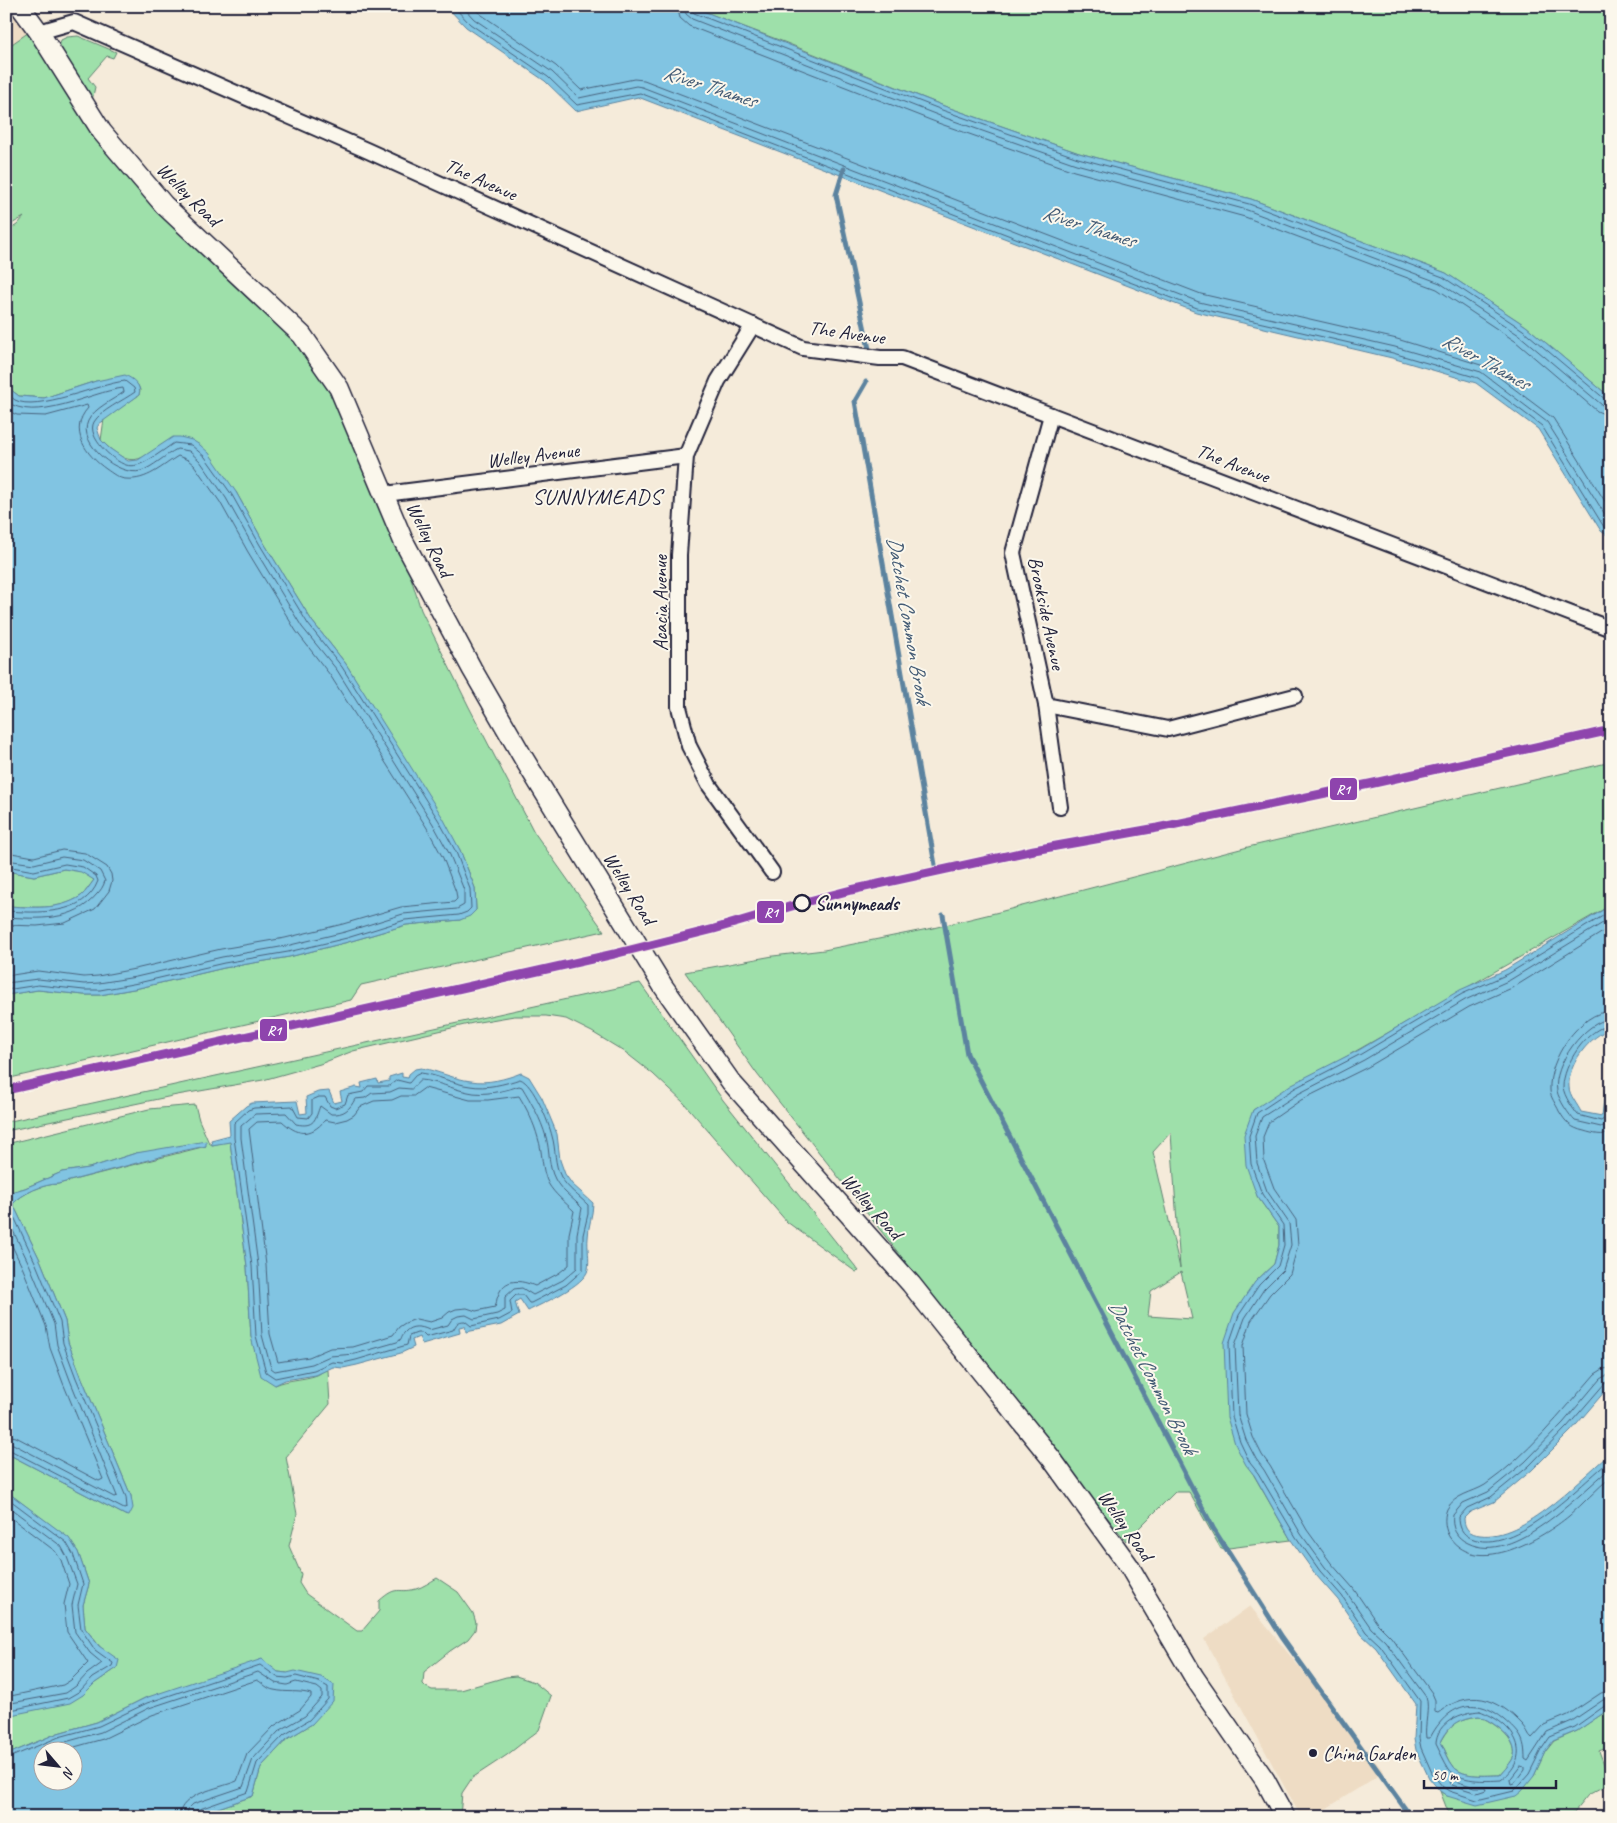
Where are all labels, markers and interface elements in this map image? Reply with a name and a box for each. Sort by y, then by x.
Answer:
water label: River Thames [661,59,763,114]
street label: The Avenue [441,153,522,207]
street label: Welley Road [151,157,228,234]
water label: River Thames [1040,199,1142,254]
street label: The Avenue [807,315,888,350]
water label: River Thames [1438,327,1537,397]
street label: Welley Avenue [486,437,582,474]
street label: The Avenue [1193,438,1274,489]
district label: SUNNYMEADS [532,483,665,511]
street label: Welley Road [401,498,460,584]
water label: Datchet Common Brook [882,535,937,710]
street label: Acacia Avenue [648,554,673,651]
street label: Brookside Avenue [1022,554,1071,673]
line badge: R1 [1329,777,1358,801]
text: R1 [1336,781,1352,798]
street label: Welley Road [598,848,663,932]
place label: Sunnymeads [815,891,901,916]
marker: Sunnymeads [793,894,811,912]
line badge: R1 [756,900,785,924]
text: R1 [764,904,780,921]
line badge: R1 [259,1018,288,1042]
text: R1 [267,1022,283,1039]
street label: Welley Road [835,1168,910,1247]
water label: Datchet Common Brook [1103,1296,1205,1462]
street label: Welley Road [1092,1485,1161,1568]
north arrow [32,1740,82,1790]
place label: China Garden [1323,1741,1417,1766]
marker: China Garden [1307,1747,1319,1759]
scale bar [1424,1758,1557,1790]
text: N [58,1764,79,1782]
text: 50 m [1432,1766,1459,1785]

